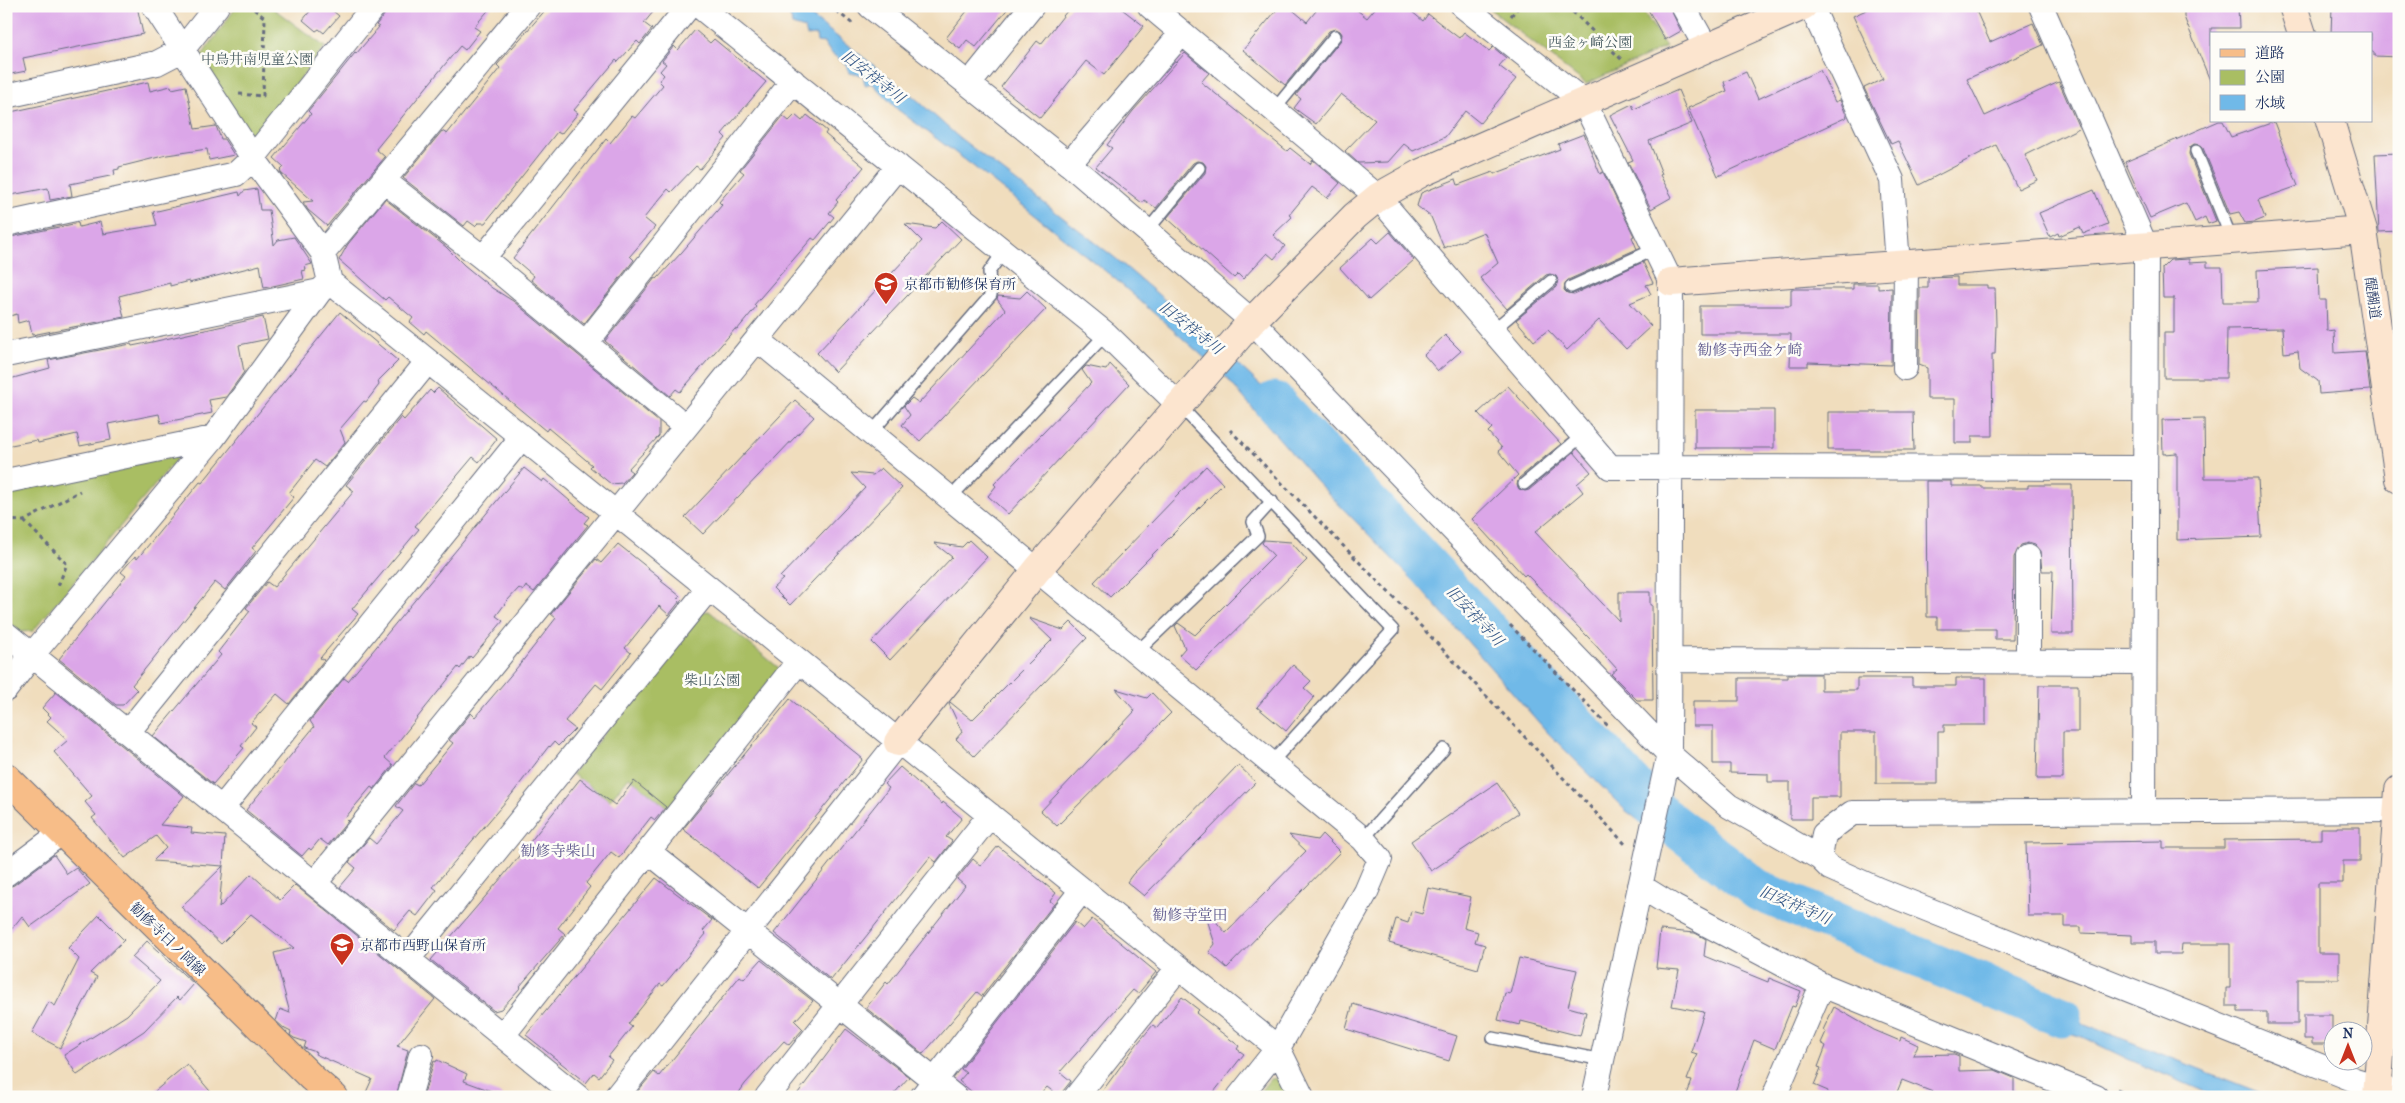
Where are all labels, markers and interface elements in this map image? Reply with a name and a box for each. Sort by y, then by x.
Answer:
legend [2210,32,2372,122]
park label: 西金ヶ崎公園 [1548,34,1632,51]
text: 道路 [2255,44,2285,62]
water label: 旧安祥寺川 [838,47,910,108]
park label: 中鳥井南児童公園 [201,51,313,68]
text: 公園 [2255,68,2285,86]
text: 水域 [2255,94,2285,112]
school or university icon: 京都市勧修保育所 [873,271,899,305]
place label: 京都市勧修保育所 [904,276,1016,293]
street label: 醍醐道 [2361,276,2384,320]
water label: 旧安祥寺川 [1156,298,1228,359]
district label: 勧修寺西金ケ崎 [1697,341,1803,359]
water label: 旧安祥寺川 [1443,582,1509,651]
park label: 柴山公園 [684,672,740,689]
district label: 勧修寺柴山 [520,842,596,860]
water label: 旧安祥寺川 [1757,882,1835,929]
street label: 勧修寺日ノ岡線 [127,899,209,980]
district label: 勧修寺堂田 [1152,906,1228,924]
school or university icon: 京都市西野山保育所 [329,932,355,966]
place label: 京都市西野山保育所 [360,937,486,954]
north arrow [2322,1020,2372,1070]
text: N [2343,1025,2354,1042]

